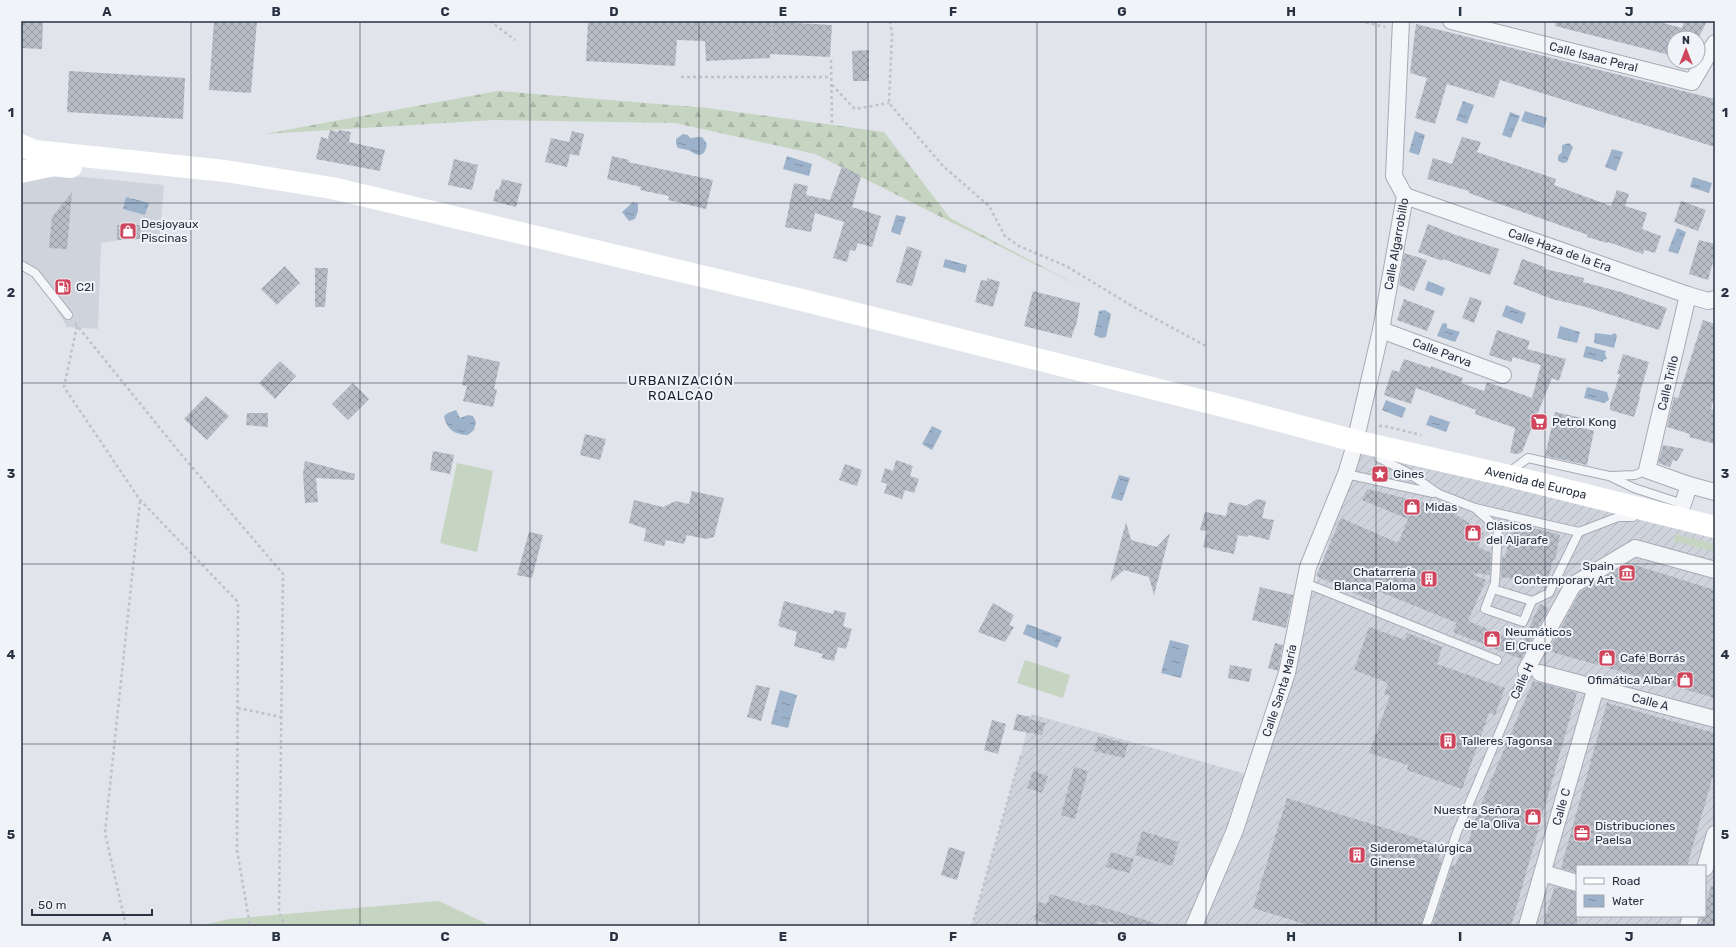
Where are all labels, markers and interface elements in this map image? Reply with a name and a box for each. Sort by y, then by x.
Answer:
text: A [102,4,112,19]
text: B [271,4,281,19]
text: C [440,4,450,19]
text: D [609,4,619,19]
text: E [779,4,787,19]
text: F [949,4,957,19]
text: G [1117,4,1127,19]
text: H [1286,4,1296,19]
text: I [1458,4,1462,19]
text: J [1625,4,1633,19]
north arrow [1666,30,1706,70]
text: N [1682,34,1690,47]
street label: Calle Isaac Peral [1548,39,1639,75]
text: 1 [8,105,14,120]
text: 1 [1722,105,1728,120]
street label: Calle Algarrobillo [1381,197,1412,291]
place label: Desjoyaux Piscinas [141,217,199,245]
shop icon: Desjoyaux Piscinas [118,221,138,241]
street label: Calle Haza de la Era [1506,226,1613,275]
fuel station icon: C2I [53,277,73,297]
place label: C2I [76,280,94,294]
text: 2 [7,285,15,300]
text: 2 [1721,285,1729,300]
street label: Calle Parva [1410,335,1473,370]
street label: Calle Trillo [1655,354,1681,412]
district label: URBANIZACIÓN ROALCAO [628,373,734,403]
supermarket icon: Petrol Kong [1529,412,1549,432]
place label: Petrol Kong [1552,415,1616,429]
place icon: Gines [1370,464,1390,484]
street label: Avenida de Europa [1484,464,1588,502]
text: 3 [7,466,16,481]
text: 3 [1721,466,1730,481]
place label: Gines [1393,467,1424,481]
shop icon: Midas [1402,497,1422,517]
place label: Midas [1425,500,1457,514]
place label: Clásicos del Aljarafe [1486,519,1549,547]
shop icon: Clásicos del Aljarafe [1463,523,1483,543]
place label: Spain Contemporary Art [1514,559,1614,587]
museum icon: Spain Contemporary Art [1617,563,1637,583]
place label: Chatarrería Blanca Paloma [1334,565,1416,593]
building icon: Chatarrería Blanca Paloma [1419,569,1439,589]
place label: Neumáticos El Cruce [1505,625,1572,653]
shop icon: Neumáticos El Cruce [1482,629,1502,649]
street label: Calle Santa María [1259,643,1300,739]
text: 4 [7,647,16,662]
text: 4 [1721,647,1730,662]
shop icon: Café Borrás [1597,648,1617,668]
place label: Café Borrás [1620,651,1685,665]
street label: Calle H [1507,661,1537,701]
shop icon: Ofimática Albar [1675,670,1695,690]
place label: Ofimática Albar [1587,673,1672,687]
street label: Calle A [1630,690,1670,714]
building icon: Talleres Tagonsa [1438,731,1458,751]
place label: Talleres Tagonsa [1461,734,1552,748]
street label: Calle C [1549,787,1573,827]
place label: Nuestra Señora de la Oliva [1433,803,1520,831]
shop icon: Nuestra Señora de la Oliva [1523,807,1543,827]
place label: Distribuciones Paelsa [1595,819,1675,847]
office icon: Distribuciones Paelsa [1572,823,1592,843]
text: 5 [7,827,15,842]
text: 5 [1721,827,1729,842]
place label: Siderometalúrgica Ginense [1370,841,1472,869]
building icon: Siderometalúrgica Ginense [1347,845,1367,865]
legend [1576,865,1706,917]
text: Road [1612,874,1640,888]
scale bar [32,891,152,917]
text: Water [1612,894,1644,908]
text: 50 m [38,898,66,912]
text: A [102,929,112,944]
text: B [271,929,281,944]
text: C [440,929,450,944]
text: D [609,929,619,944]
text: E [779,929,787,944]
text: F [949,929,957,944]
text: G [1117,929,1127,944]
text: H [1286,929,1296,944]
text: I [1458,929,1462,944]
text: J [1625,929,1633,944]

